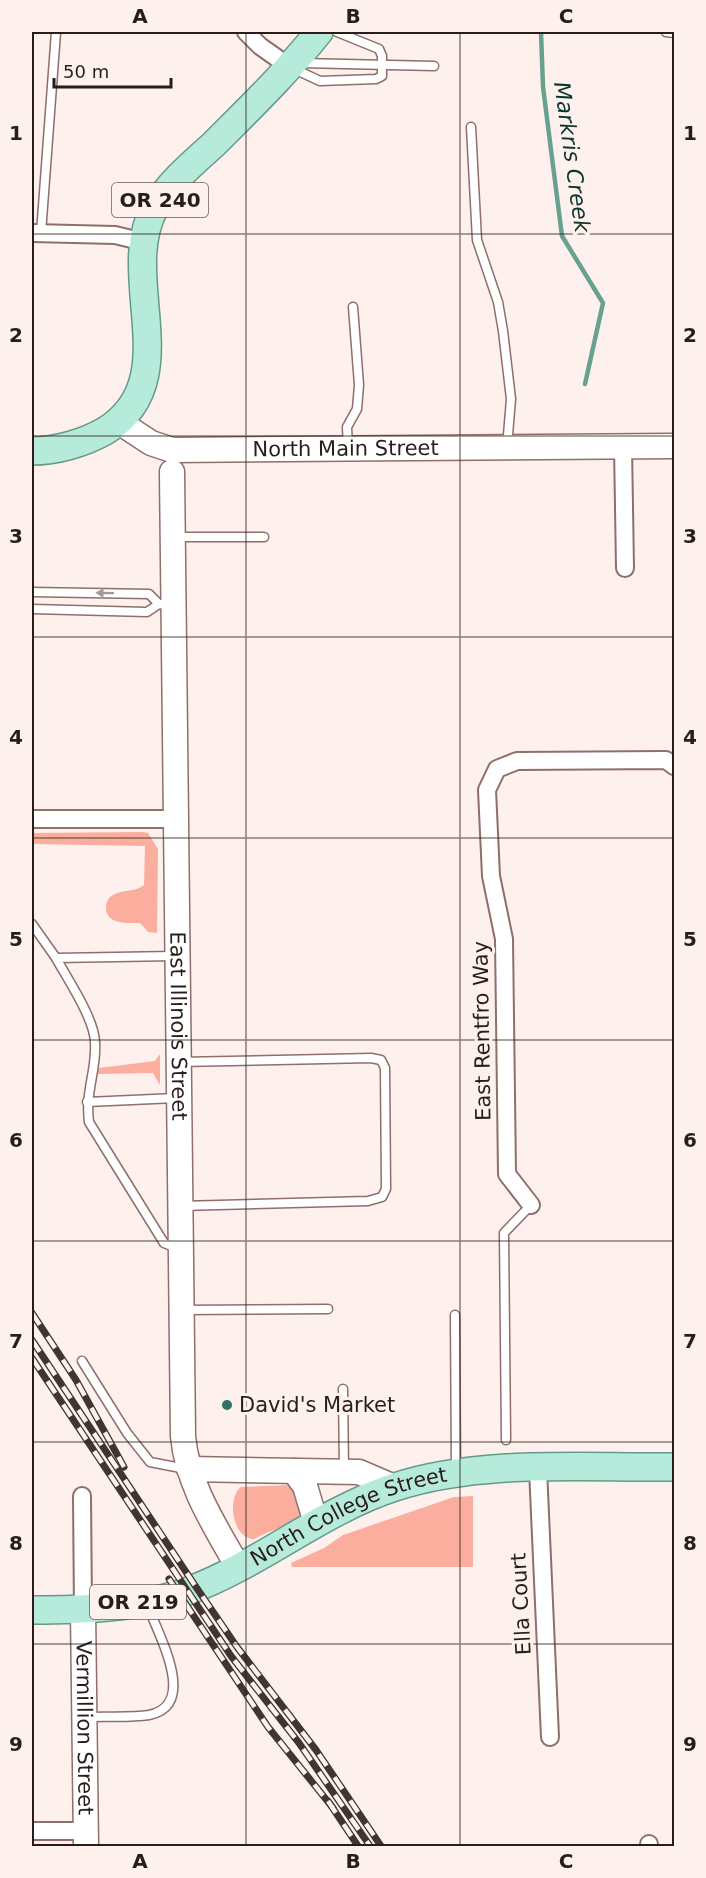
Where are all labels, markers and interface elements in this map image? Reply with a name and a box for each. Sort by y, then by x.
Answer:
text: A [132,4,148,28]
text: B [345,4,361,28]
text: C [559,4,573,28]
scale bar [54,51,171,89]
text: 50 m [63,61,109,82]
water label: Markris Creek [549,80,595,235]
text: 1 [9,121,23,145]
text: 1 [683,121,697,145]
road number: OR 240 [112,183,208,217]
text: 2 [9,323,23,347]
text: 2 [683,323,697,347]
street label: North Main Street [252,436,439,461]
text: 3 [9,524,23,548]
text: 3 [683,524,697,548]
one-way arrow [95,588,114,598]
text: 4 [9,725,23,749]
text: 4 [683,725,697,749]
text: 5 [9,927,23,951]
text: 5 [683,927,697,951]
street label: East Illinois Street [165,931,191,1121]
street label: East Rentfro Way [468,941,496,1121]
text: 6 [9,1128,23,1152]
text: 6 [683,1128,697,1152]
text: 7 [9,1329,23,1353]
text: 7 [683,1329,697,1353]
place label: David's Market [239,1393,395,1417]
marker: David's Market [220,1398,234,1412]
street label: North College Street [246,1463,449,1571]
text: 8 [9,1531,23,1555]
text: 8 [683,1531,697,1555]
street label: Ella Court [506,1552,536,1656]
road number: OR 219 [90,1585,186,1619]
street label: Vermillion Street [71,1641,98,1815]
text: 9 [9,1732,23,1756]
text: 9 [683,1732,697,1756]
text: A [132,1849,148,1873]
text: B [345,1849,361,1873]
text: C [559,1849,573,1873]

